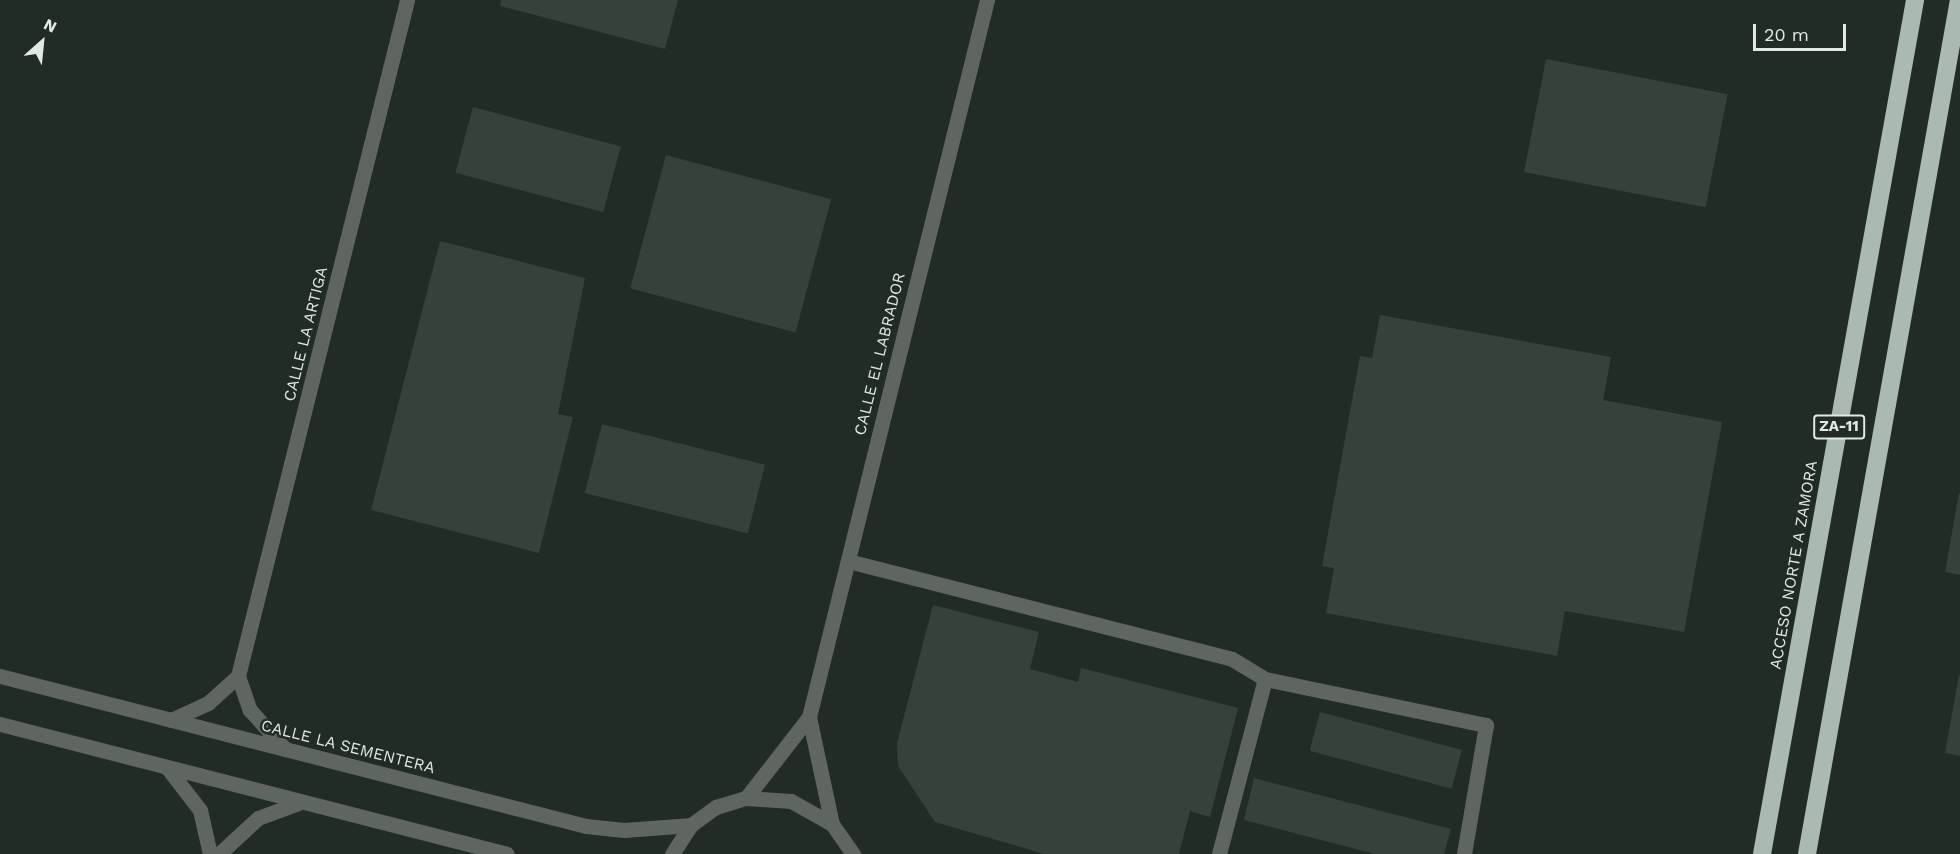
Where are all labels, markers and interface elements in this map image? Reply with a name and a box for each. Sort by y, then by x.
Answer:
north arrow [12,12,72,72]
scale bar [1756,12,1849,50]
text: N [41,14,60,37]
text: 20 m [1764,24,1809,45]
street label: CALLE LA ARTIGA [280,264,332,404]
street label: CALLE EL LABRADOR [850,270,910,438]
road number: ZA-11 [1812,415,1866,439]
street label: ACCESO NORTE A ZAMORA [1766,459,1822,671]
street label: CALLE LA SEMENTERA [259,716,437,778]

